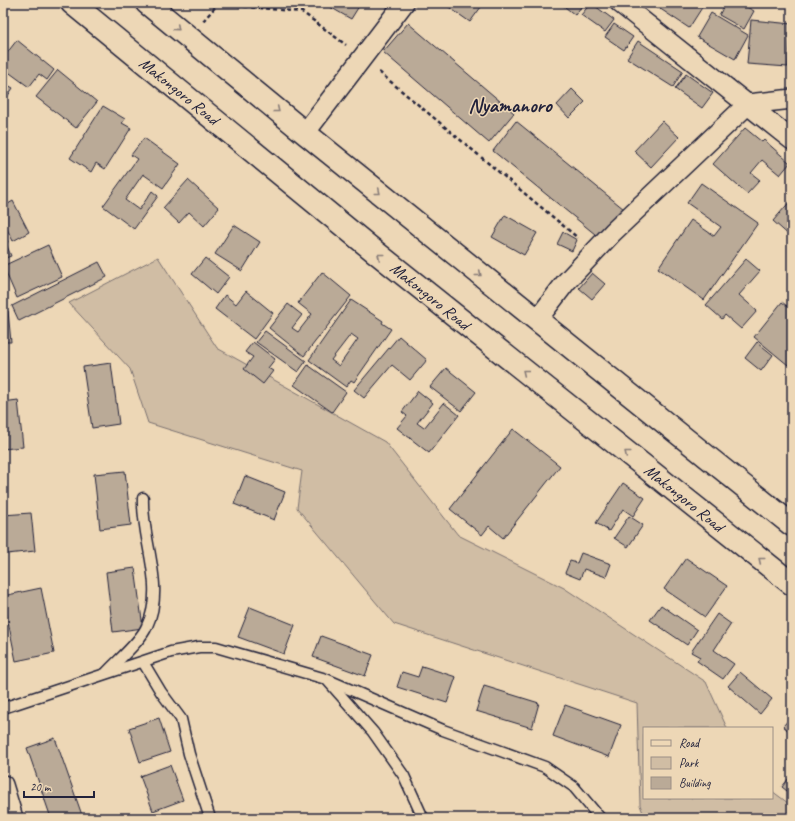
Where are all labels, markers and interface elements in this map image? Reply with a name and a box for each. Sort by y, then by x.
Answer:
one-way arrow [172,23,179,30]
street label: Makongoro Road [135,52,226,132]
district label: Nyamanoro [468,92,553,118]
one-way arrow [273,106,280,113]
one-way arrow [374,188,381,195]
one-way arrow [377,253,384,260]
street label: Makongoro Road [386,257,477,337]
one-way arrow [475,269,482,276]
one-way arrow [523,369,530,376]
one-way arrow [624,450,631,457]
street label: Makongoro Road [640,459,731,539]
one-way arrow [759,557,766,564]
legend [643,727,773,799]
text: Road [679,735,701,751]
text: Park [679,755,700,771]
scale bar [24,773,94,799]
text: Building [679,775,711,791]
text: 20 m [30,779,52,795]

